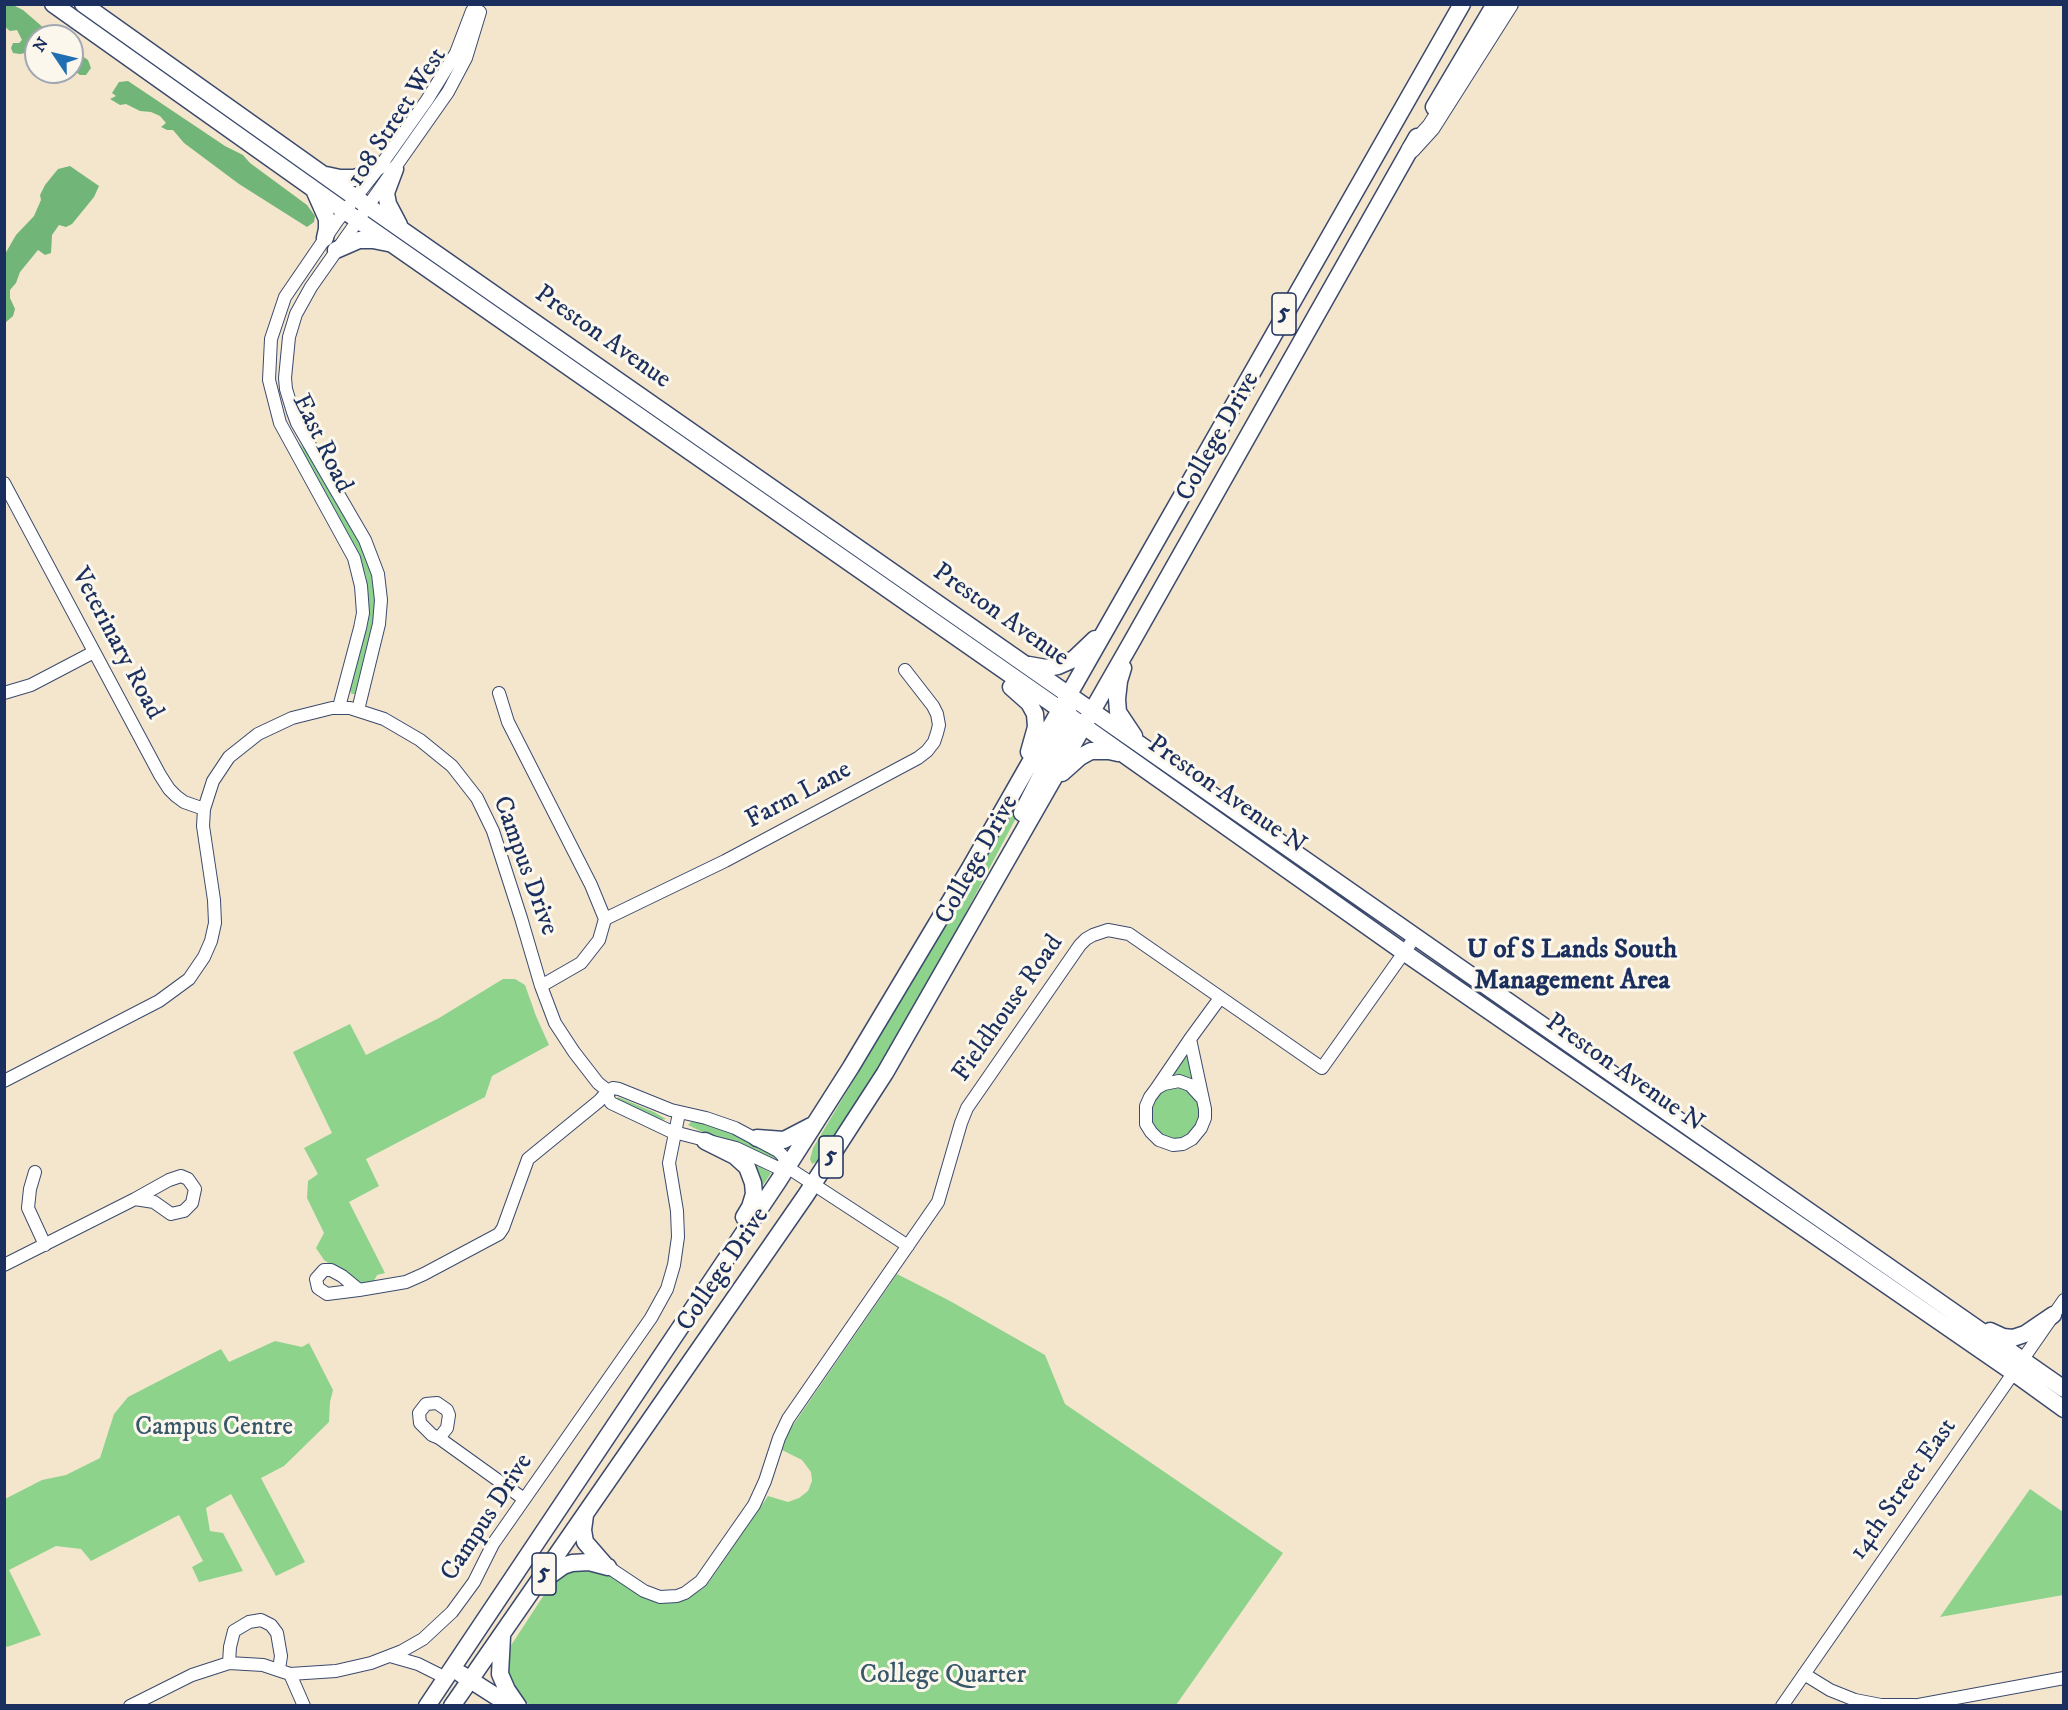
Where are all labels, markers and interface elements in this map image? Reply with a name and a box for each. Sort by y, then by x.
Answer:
north arrow [24,24,84,84]
text: N [29,34,53,56]
street label: 108 Street West [341,43,455,193]
street label: Preston Avenue [528,280,676,396]
road number: 5 [1272,293,1296,335]
street label: College Drive [1171,367,1267,507]
street label: East Road [284,390,358,498]
street label: Preston Avenue [926,558,1074,674]
street label: Veterinary Road [63,563,169,725]
street label: Preston Avenue N [1141,730,1311,862]
street label: Farm Lane [741,755,857,837]
street label: College Drive [930,790,1026,930]
street label: Campus Drive [484,792,564,940]
street label: Fieldhouse Road [947,930,1071,1088]
district label: U of S Lands South Management Area [1467,935,1677,998]
street label: Preston Avenue N [1539,1008,1709,1140]
road number: 5 [819,1136,843,1178]
street label: College Drive [671,1202,777,1338]
park label: Campus Centre [135,1413,293,1445]
street label: 14th Street East [1844,1413,1964,1567]
street label: Campus Drive [435,1448,541,1588]
road number: 5 [532,1553,556,1595]
park label: College Quarter [860,1661,1026,1693]

